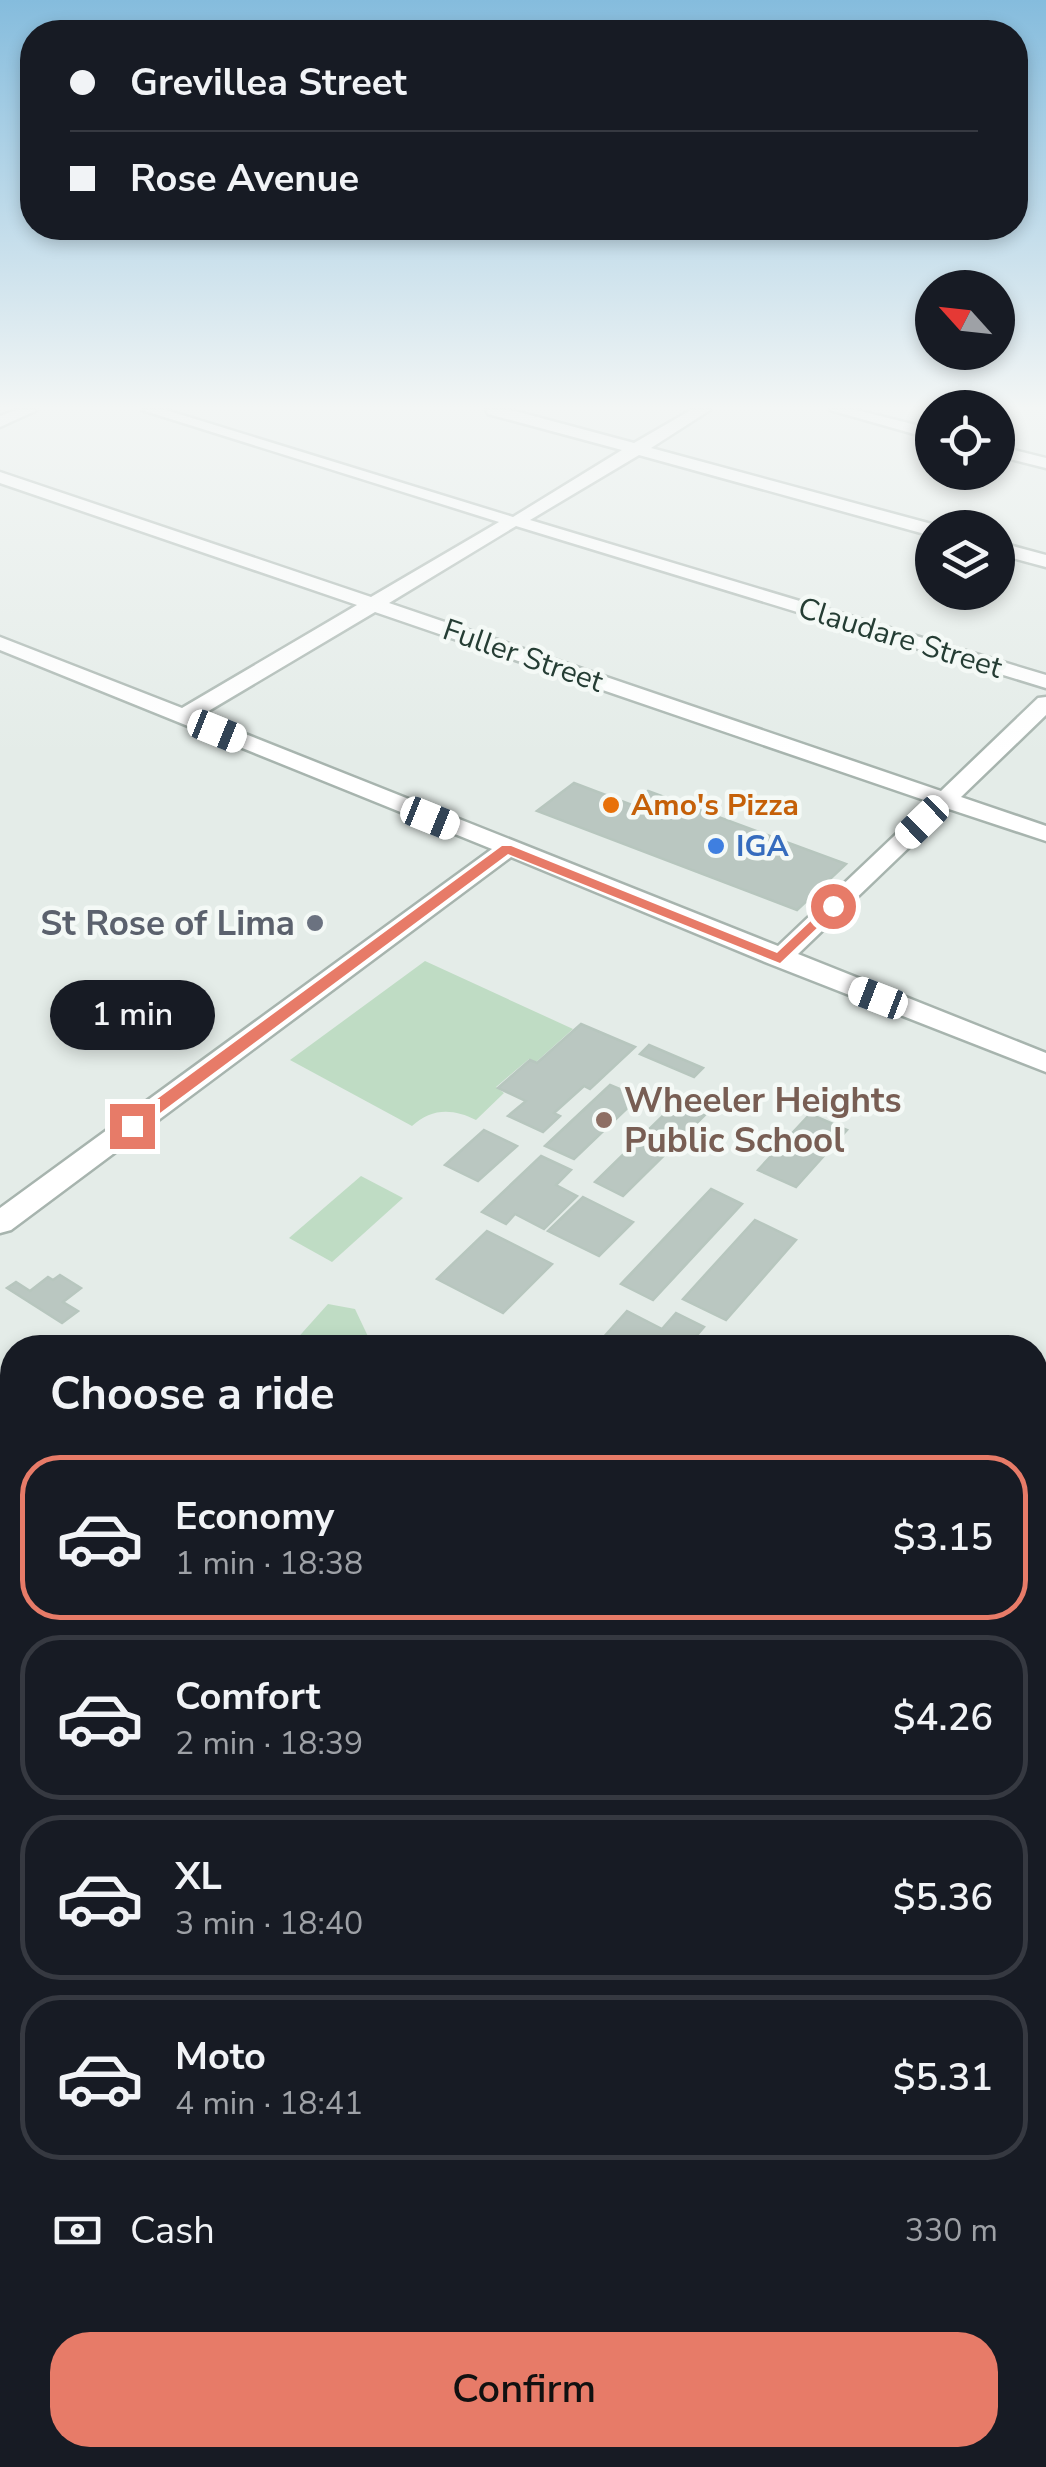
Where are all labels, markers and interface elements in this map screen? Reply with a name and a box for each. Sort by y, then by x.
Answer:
text: Grevillea Street [130,57,407,108]
text: Rose Avenue [130,153,359,204]
north arrow [915,270,1015,370]
map controls [915,270,1015,610]
button: locate [915,390,1015,490]
button: layers [915,510,1015,610]
street label: Claudare Street [793,588,1007,689]
street label: Fuller Street [437,609,609,703]
car [184,706,250,756]
place label: Amo's Pizza [631,785,799,826]
car [890,790,954,854]
car [397,793,463,843]
marker: Amo's Pizza [600,794,622,816]
place label: IGA [736,826,790,867]
marker: IGA [705,835,727,857]
route start [811,884,856,929]
place label: St Rose of Lima [40,900,295,947]
marker: St Rose of Lima [304,912,326,934]
car [845,973,911,1023]
callout: 1 min [49,981,214,1051]
text: 1 min [92,993,173,1036]
place label: Wheeler Heights Public School [624,1077,902,1164]
route end [110,1104,155,1149]
marker: Wheeler Heights Public School [593,1109,615,1131]
text: Choose a ride [50,1364,335,1425]
text: Economy [175,1491,334,1542]
icon: car [55,1493,145,1583]
text: $3.15 [893,1512,993,1563]
text: 1 min · 18:38 [175,1542,363,1585]
text: Comfort [175,1671,320,1722]
icon: car [55,1673,145,1763]
text: $4.26 [893,1692,993,1743]
text: 2 min · 18:39 [175,1722,363,1765]
text: XL [175,1851,222,1902]
icon: car [55,1853,145,1943]
text: $5.36 [893,1872,993,1923]
text: 3 min · 18:40 [175,1902,363,1945]
text: Moto [175,2031,266,2082]
icon: car [55,2033,145,2123]
text: $5.31 [893,2052,993,2103]
text: 4 min · 18:41 [175,2082,363,2125]
icon: cash [50,2203,105,2258]
text: Cash [130,2205,215,2256]
text: 330 m [905,2209,998,2252]
button: Confirm [50,2332,998,2447]

